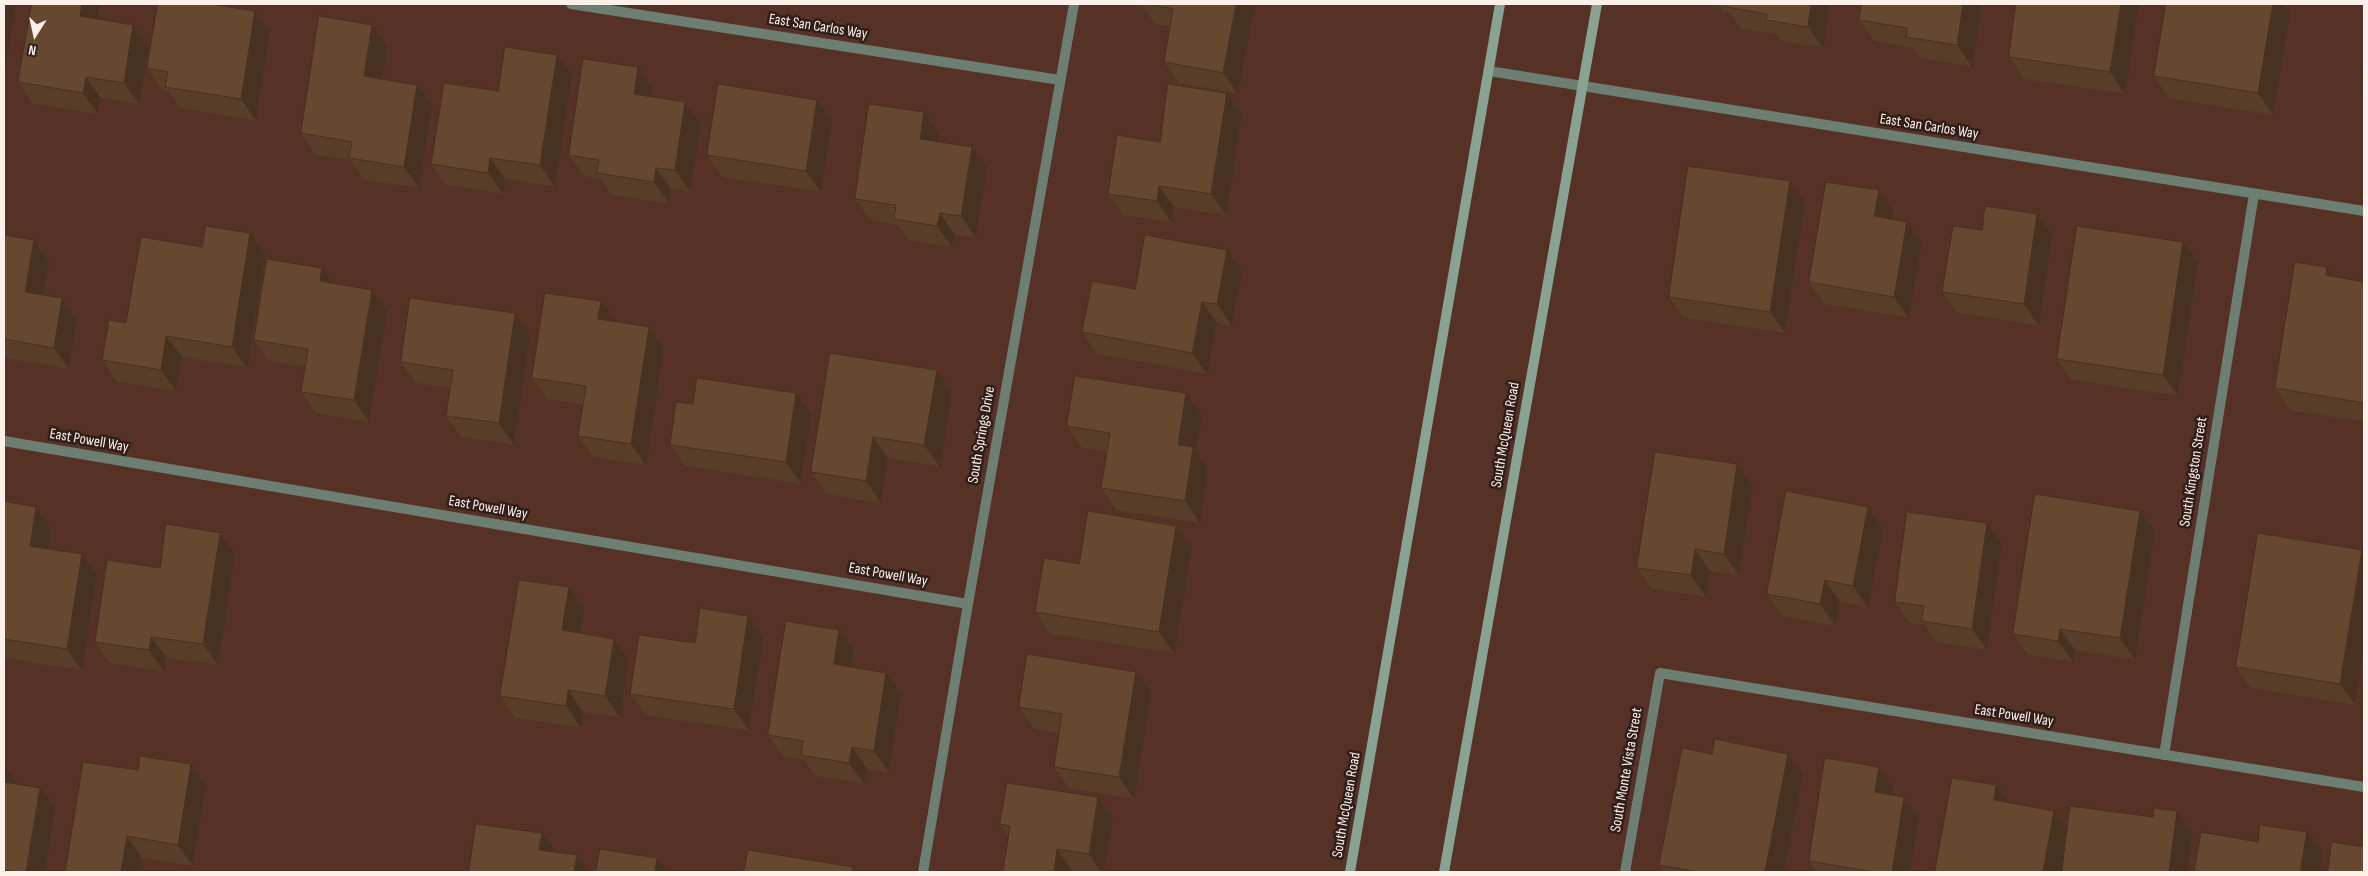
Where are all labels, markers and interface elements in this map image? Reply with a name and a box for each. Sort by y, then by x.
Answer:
north arrow [10,10,60,60]
street label: East San Carlos Way [767,10,869,44]
text: N [27,41,37,59]
street label: East San Carlos Way [1878,110,1980,144]
street label: South McQueen Road [1488,381,1524,489]
street label: South Springs Drive [965,385,999,485]
street label: South Kingston Street [2176,416,2212,528]
street label: East Powell Way [48,425,130,457]
street label: East Powell Way [447,492,529,524]
street label: East Powell Way [847,559,929,591]
street label: East Powell Way [1973,701,2055,731]
street label: South Monte Vista Street [1607,706,1647,834]
street label: South McQueen Road [1329,751,1365,859]

